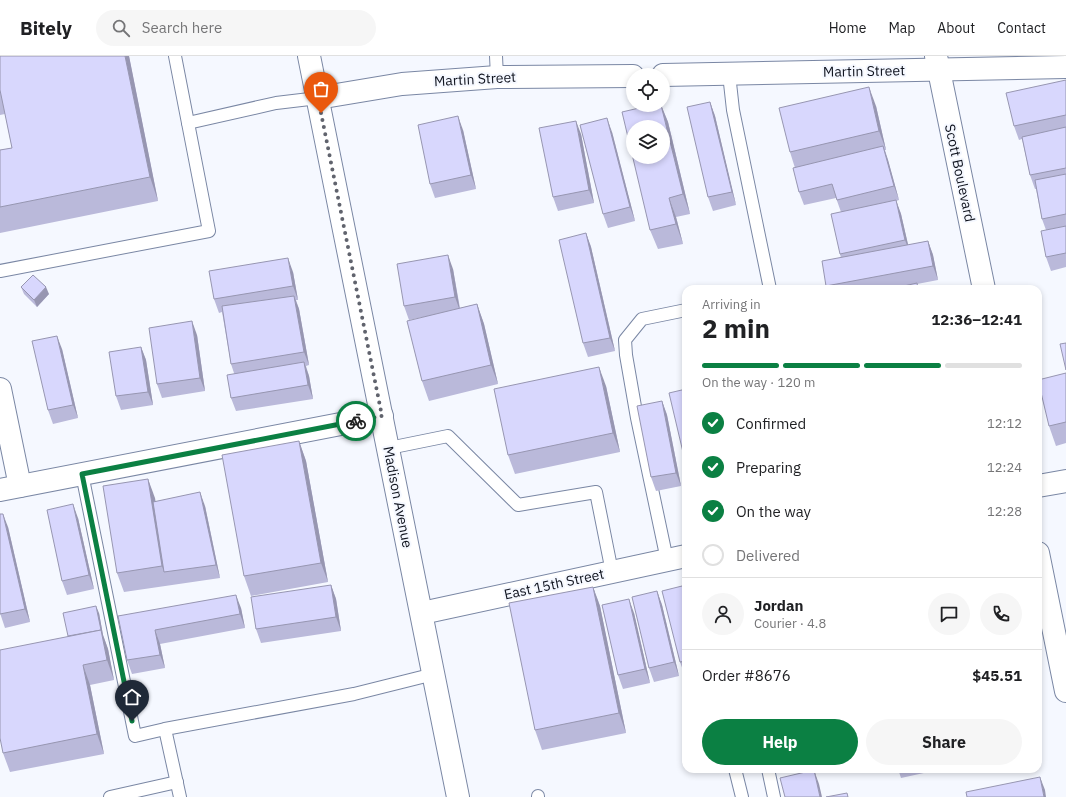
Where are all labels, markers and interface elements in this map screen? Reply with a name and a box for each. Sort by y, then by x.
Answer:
search box [96,10,376,46]
text: Bitely [20,16,72,40]
icon: search [110,17,132,39]
text: Search here [142,18,222,37]
text: Home [829,19,866,37]
text: Map [888,19,915,37]
text: About [937,19,975,37]
text: Contact [997,19,1046,37]
street label: Martin Street [823,61,905,81]
street label: Martin Street [434,68,517,90]
map controls [626,68,670,164]
button: locate [626,68,670,112]
pin [304,72,338,113]
icon: bag [310,78,332,100]
button: layers [626,120,670,164]
street label: Scott Boulevard [941,122,979,224]
text: Arriving in [702,296,761,313]
text: 12:36–12:41 [931,310,1022,329]
text: 2 min [702,311,770,345]
text: On the way · 120 m [702,374,815,391]
courier [336,401,376,441]
icon: bike [345,410,367,432]
icon: check [702,412,724,434]
text: Confirmed [736,414,806,433]
text: 12:12 [987,415,1022,432]
street label: Madison Avenue [379,445,417,550]
icon: check [702,456,724,478]
text: Preparing [736,458,801,477]
text: 12:24 [987,459,1022,476]
icon: check [702,500,724,522]
text: On the way [736,502,811,521]
text: 12:28 [987,503,1022,520]
text: Delivered [736,546,800,565]
street label: East 15th Street [502,565,606,603]
button: person [702,593,744,635]
button: chat [928,593,970,635]
button: phone [980,593,1022,635]
text: Jordan [754,596,803,615]
text: Courier · 4.8 [754,615,826,632]
text: Order #8676 [702,666,791,685]
text: $45.51 [972,666,1022,685]
pin [115,680,149,721]
icon: home [121,686,143,708]
button: Help [702,719,858,765]
button: Share [866,719,1022,765]

